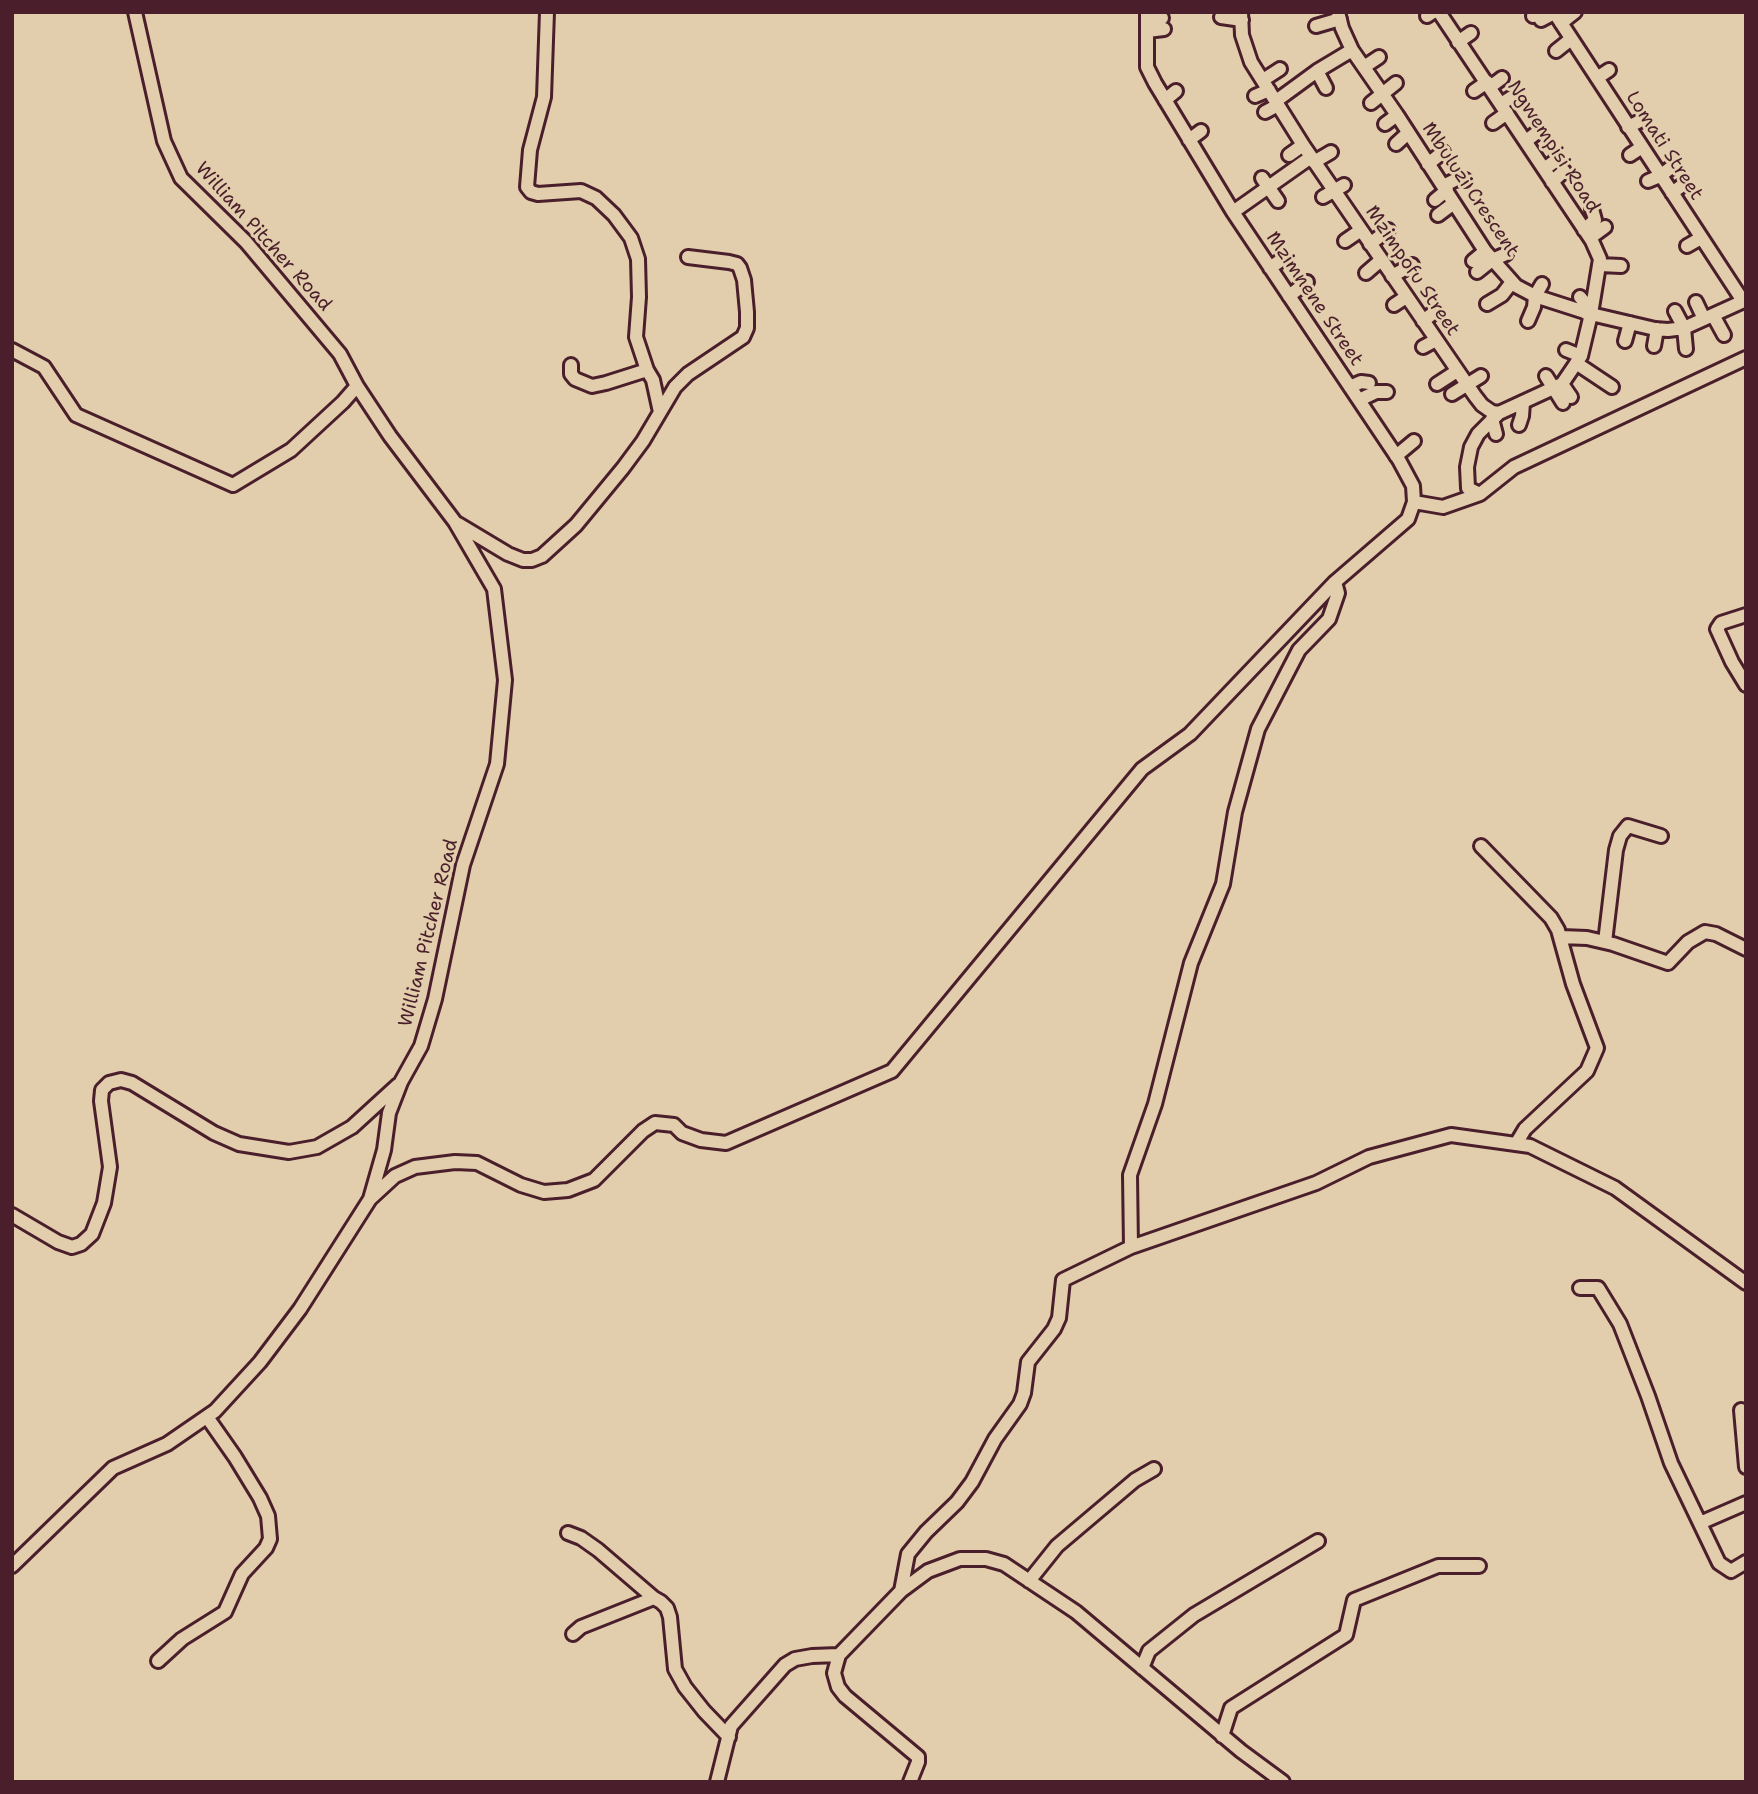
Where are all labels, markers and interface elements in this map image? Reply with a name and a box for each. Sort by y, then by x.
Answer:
street label: Ngwempisi Road [1502,77,1604,217]
street label: Lomati Street [1620,87,1708,205]
street label: Mbuluzi Crescent [1417,118,1523,262]
street label: William Pitcher Road [190,158,336,316]
street label: Mzimpofu Street [1360,201,1464,341]
street label: Mzimnene Street [1261,227,1367,371]
street label: William Pitcher Road [395,837,463,1029]

